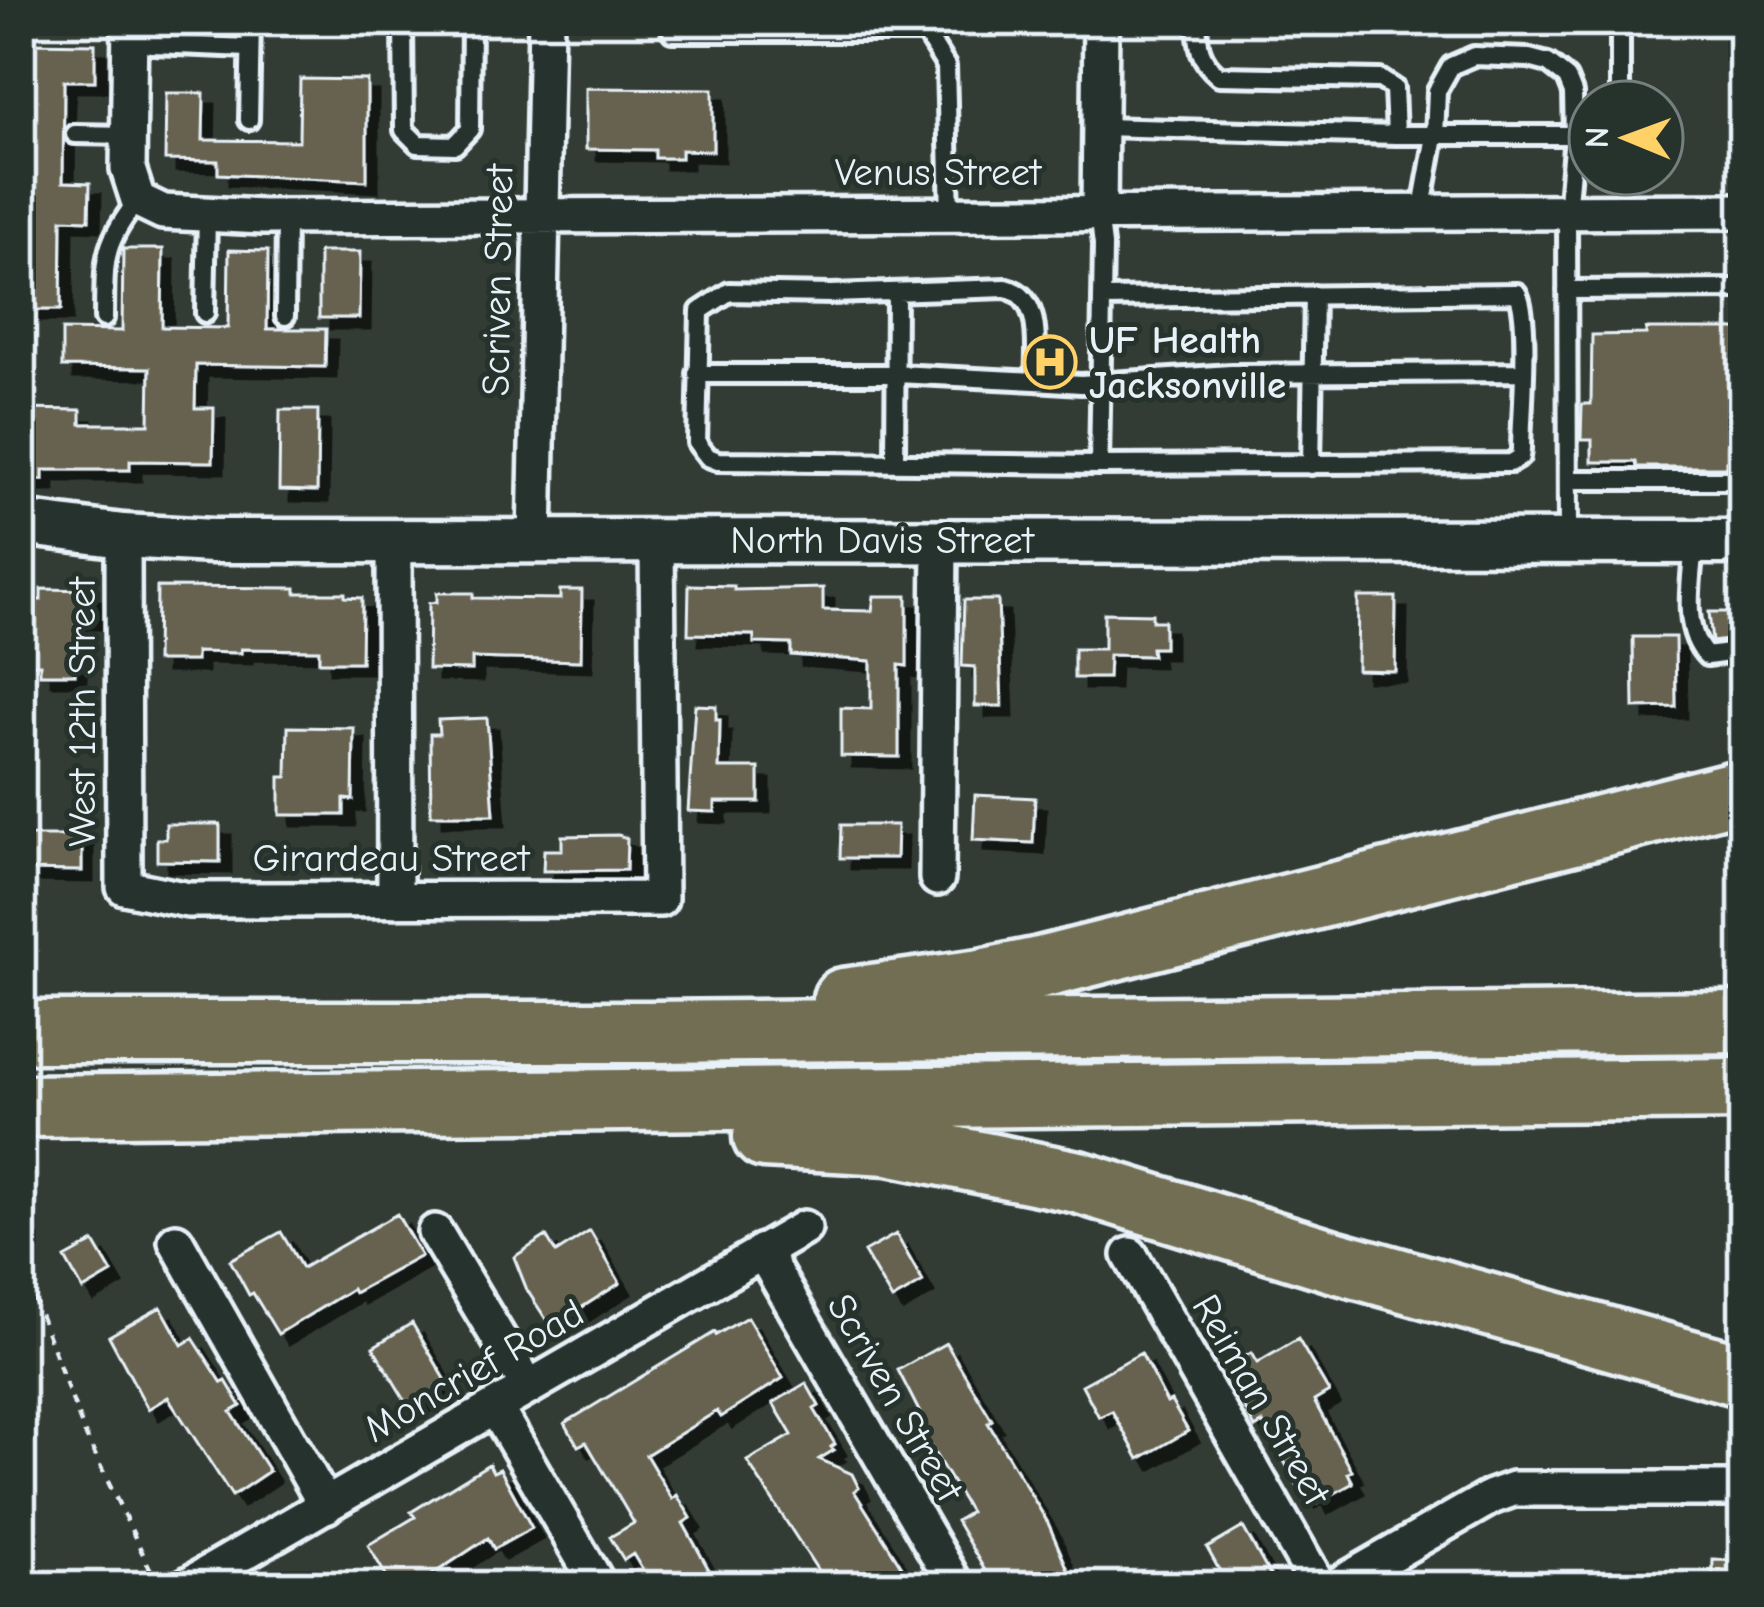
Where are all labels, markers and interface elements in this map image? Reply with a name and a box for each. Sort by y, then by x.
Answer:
north arrow [1566,78,1686,198]
text: N [1578,126,1616,149]
street label: Venus Street [835,150,1043,195]
street label: Scriven Street [473,162,523,396]
place label: UF Health Jacksonville [1089,318,1286,408]
hospital icon: UF Health Jacksonville [1022,334,1078,390]
street label: North Davis Street [730,518,1036,563]
street label: West 12th Street [60,575,105,847]
street label: Girardeau Street [253,836,531,881]
street label: Scriven Street [818,1286,973,1511]
street label: Reiman Street [1183,1287,1340,1515]
street label: Moncrief Road [356,1290,592,1452]

